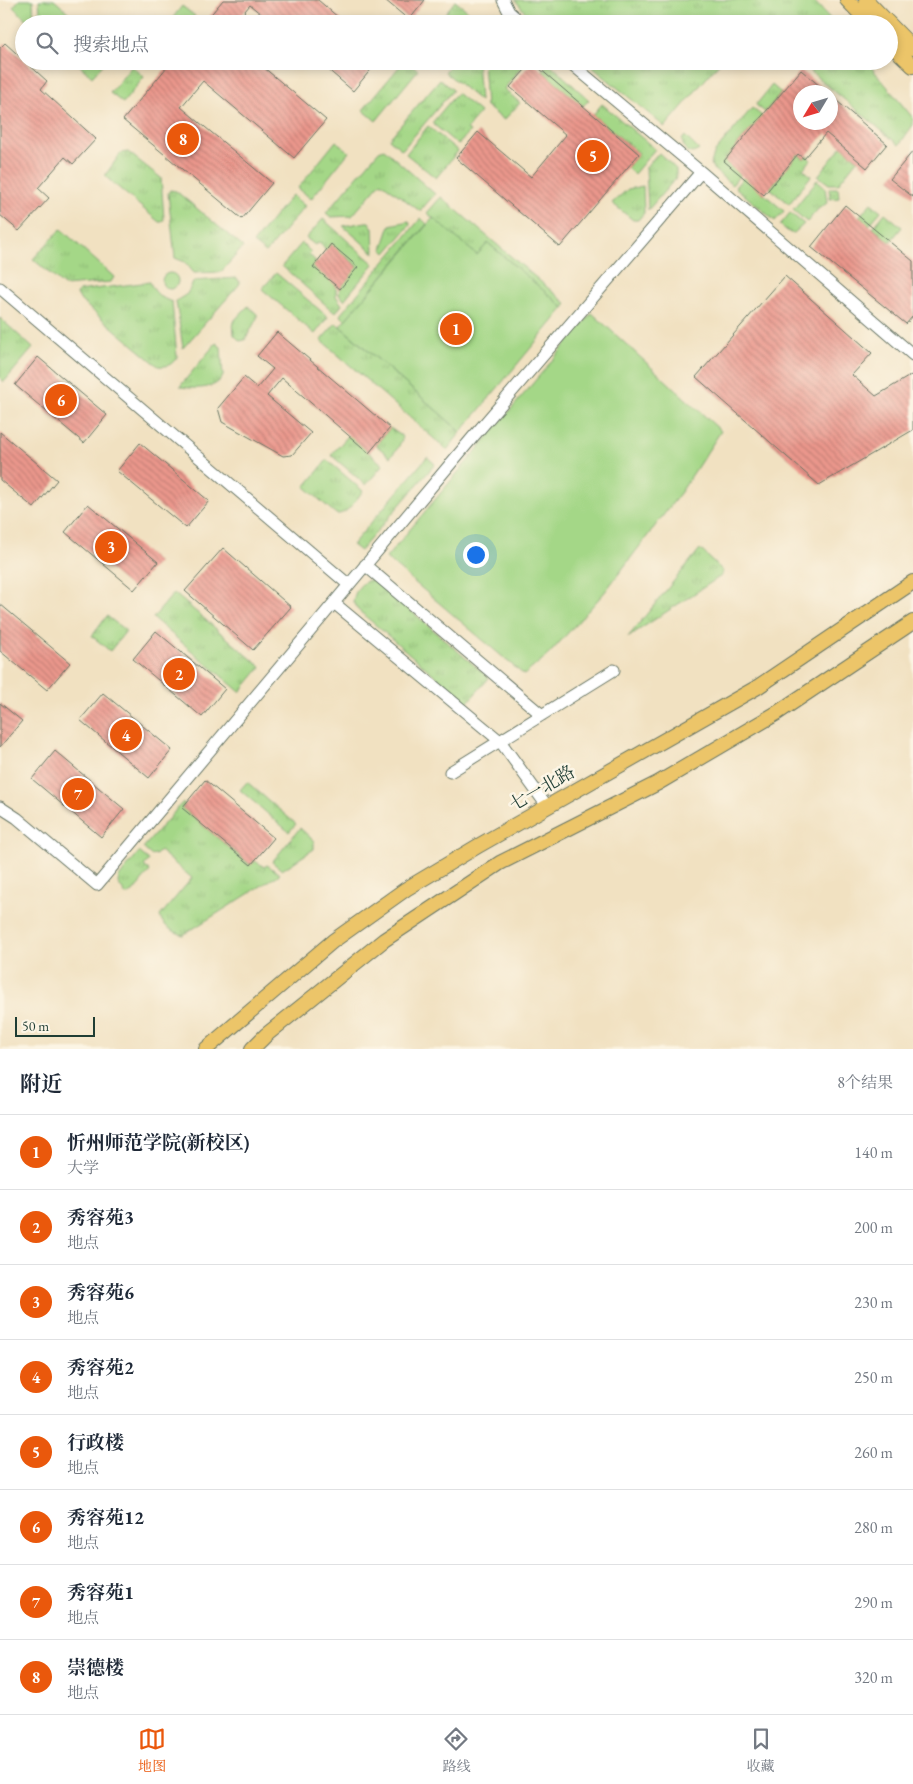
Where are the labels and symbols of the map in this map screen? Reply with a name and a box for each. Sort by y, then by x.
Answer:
north arrow [793,85,838,130]
pin: 8 [167,120,199,158]
pin: 5 [577,137,609,175]
pin: 1 [440,310,472,348]
pin: 6 [45,381,77,419]
pin: 3 [95,528,127,566]
your location [463,542,489,568]
pin: 2 [163,655,195,693]
pin: 4 [110,716,142,754]
street label: 七一北路 [505,760,579,816]
pin: 7 [62,775,94,813]
scale bar [15,1014,95,1037]

